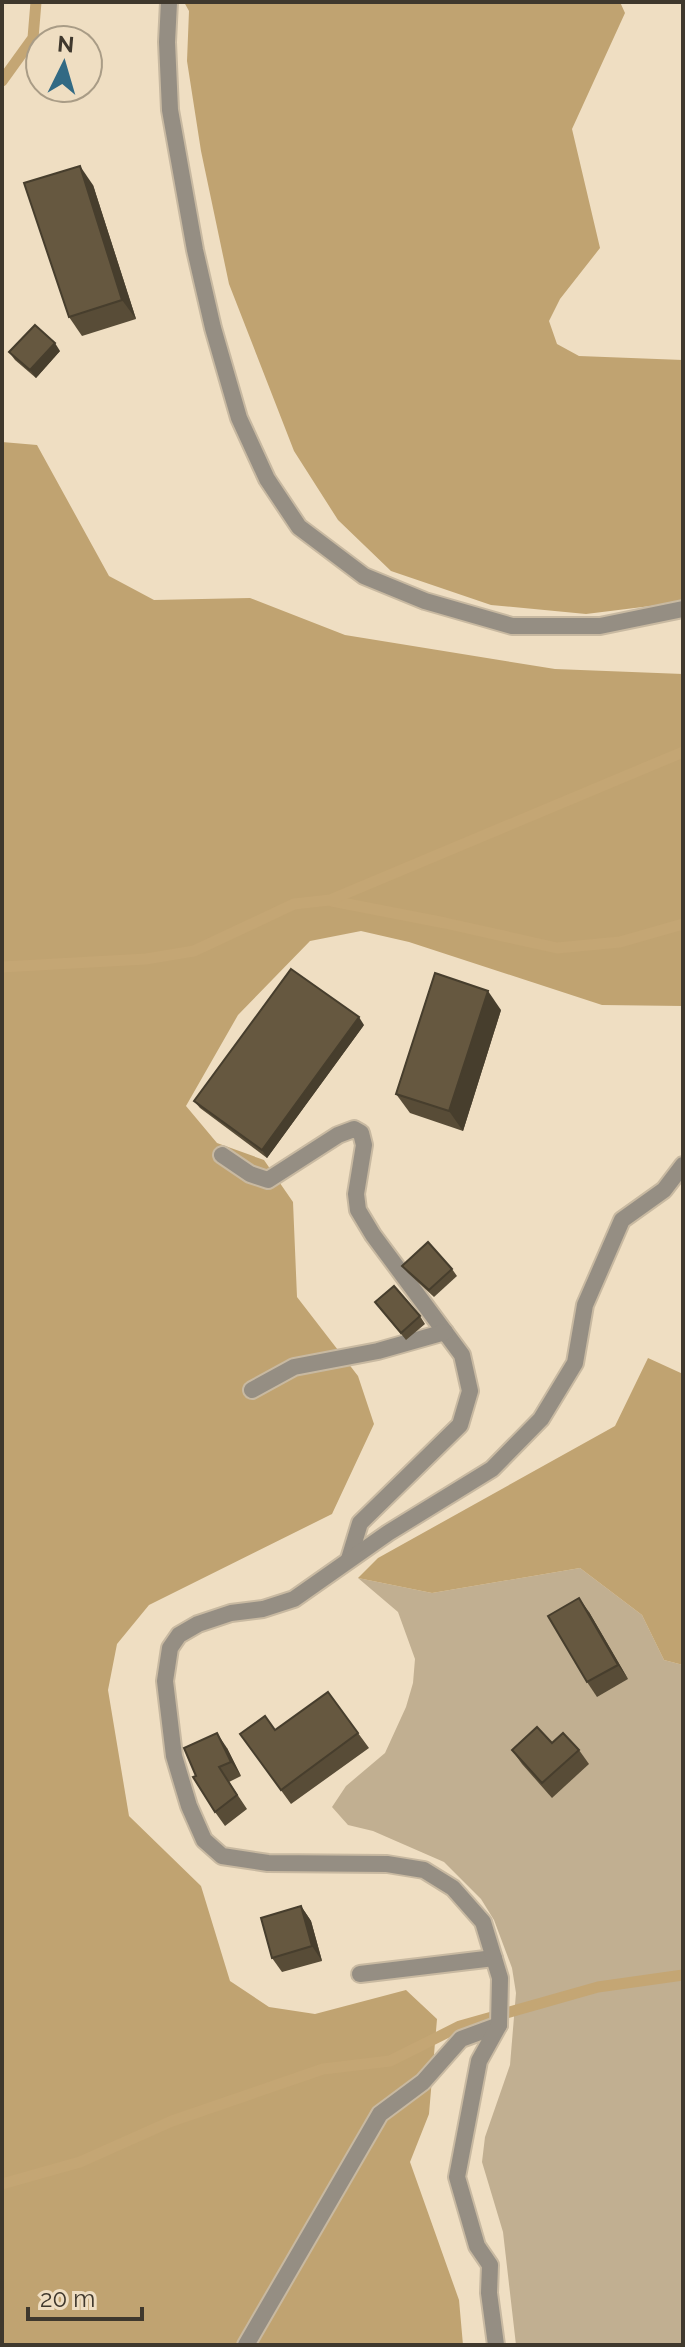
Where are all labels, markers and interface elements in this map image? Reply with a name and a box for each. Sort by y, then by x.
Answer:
north arrow [24,24,104,104]
text: N [56,30,75,58]
scale bar [28,2271,142,2321]
text: 20 m [40,2284,95,2313]

